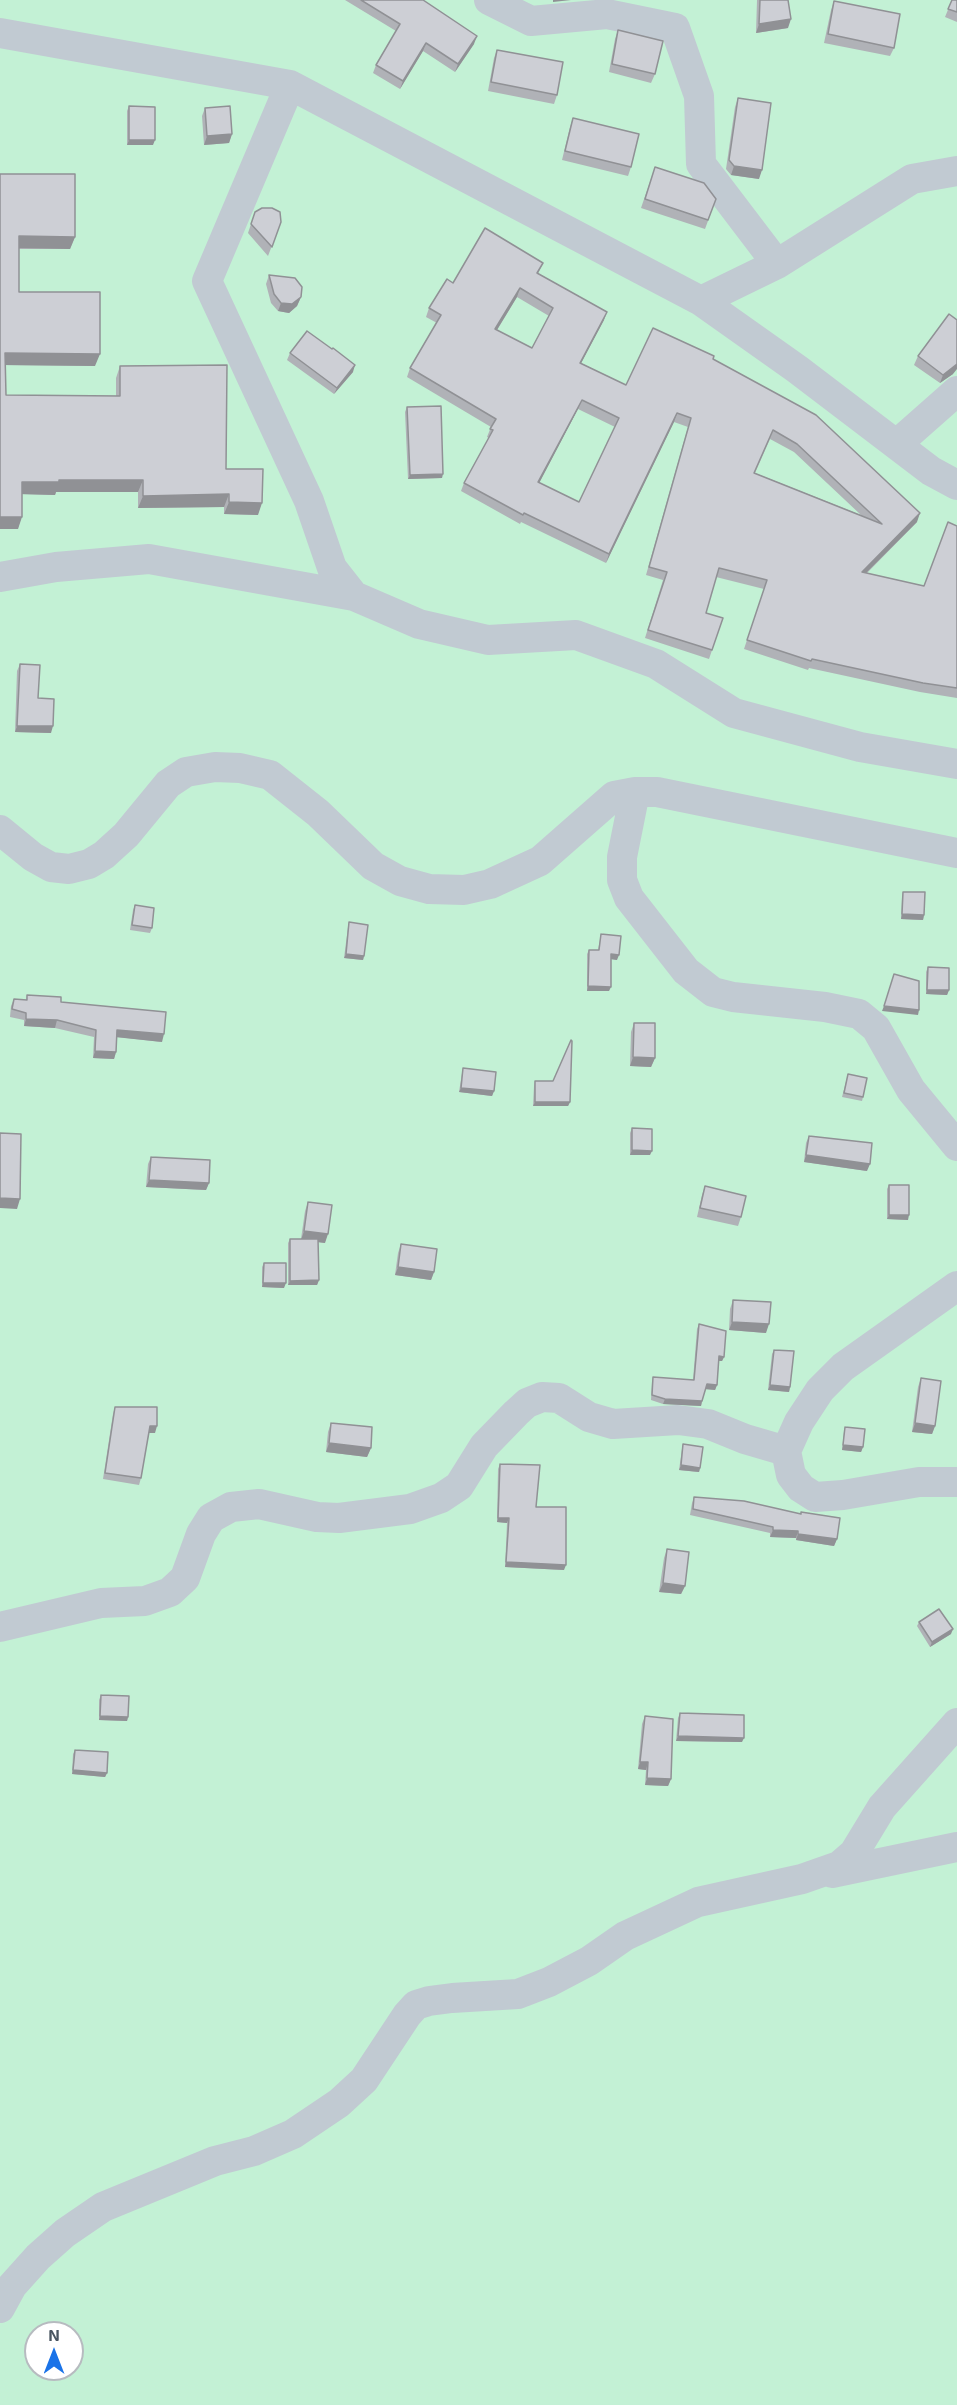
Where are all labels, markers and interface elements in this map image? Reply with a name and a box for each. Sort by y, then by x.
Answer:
north arrow [24,2321,84,2381]
text: N [48,2325,60,2344]

